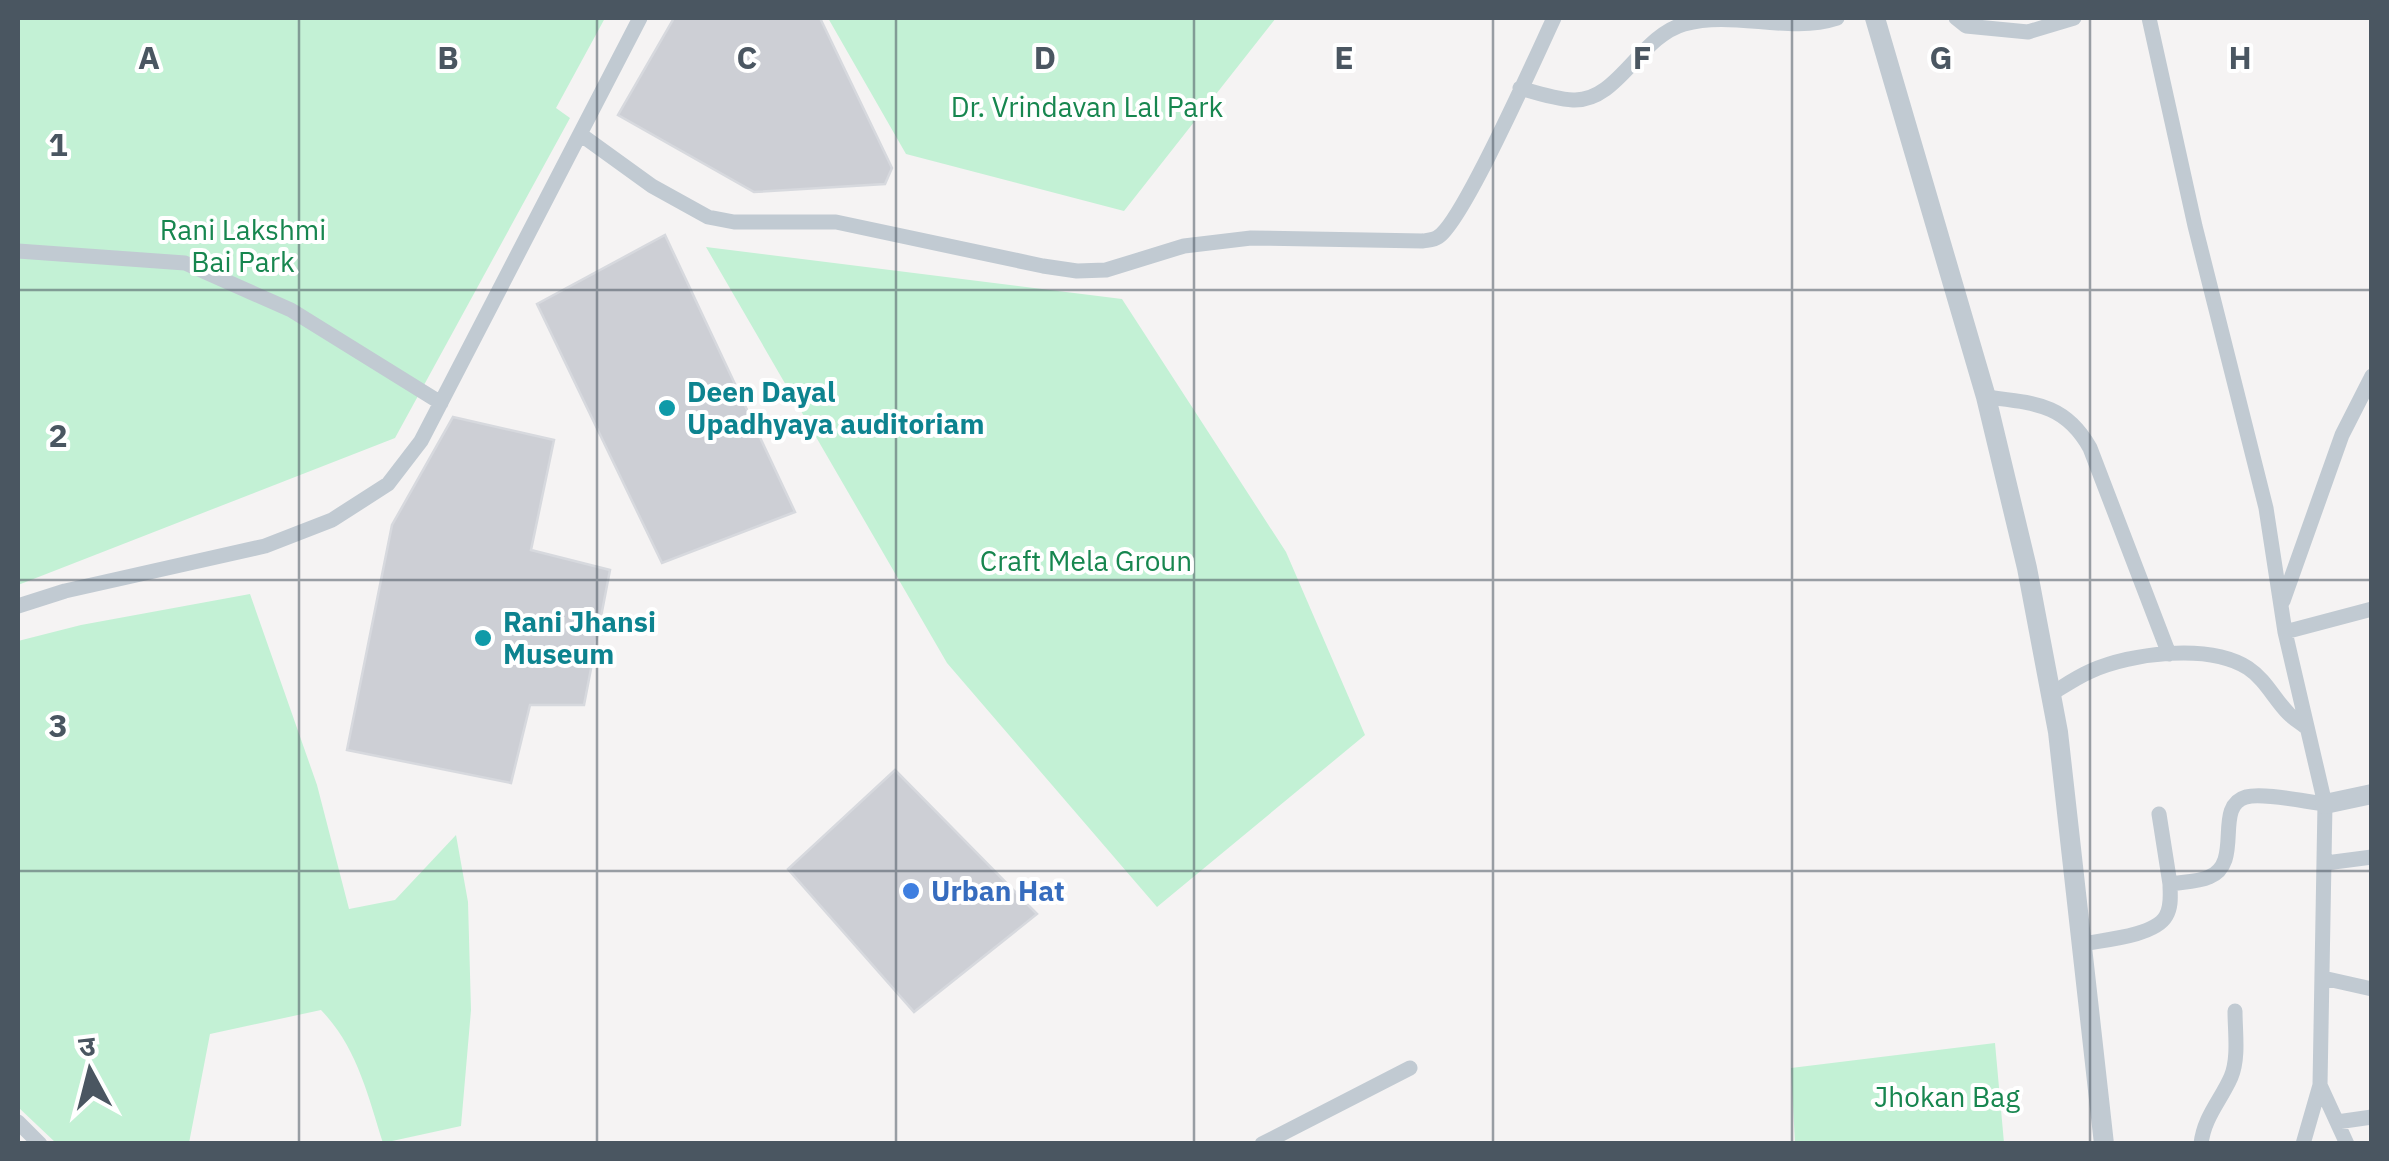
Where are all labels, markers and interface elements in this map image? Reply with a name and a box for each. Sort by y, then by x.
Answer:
text: A [138,36,160,78]
text: B [437,36,459,78]
text: C [737,36,757,78]
text: D [1034,36,1056,78]
text: E [1334,36,1354,78]
text: F [1633,36,1651,78]
text: G [1929,36,1953,78]
text: H [2228,36,2252,78]
park label: Dr. Vrindavan Lal Park [951,88,1224,125]
text: 1 [48,123,68,165]
park label: Rani Lakshmi Bai Park [160,211,326,280]
place label: Deen Dayal Upadhyaya auditoriam [687,373,985,442]
marker: Deen Dayal Upadhyaya auditoriam [656,397,678,419]
text: 2 [48,414,68,456]
park label: Craft Mela Groun [980,542,1192,579]
place label: Rani Jhansi Museum [503,603,656,672]
marker: Rani Jhansi Museum [472,627,494,649]
text: 3 [48,704,68,746]
place label: Urban Hat [931,872,1065,909]
marker: Urban Hat [900,880,922,902]
north arrow [40,1021,140,1121]
text: उ [77,1026,98,1065]
park label: Jhokan Bag [1874,1078,2020,1115]

